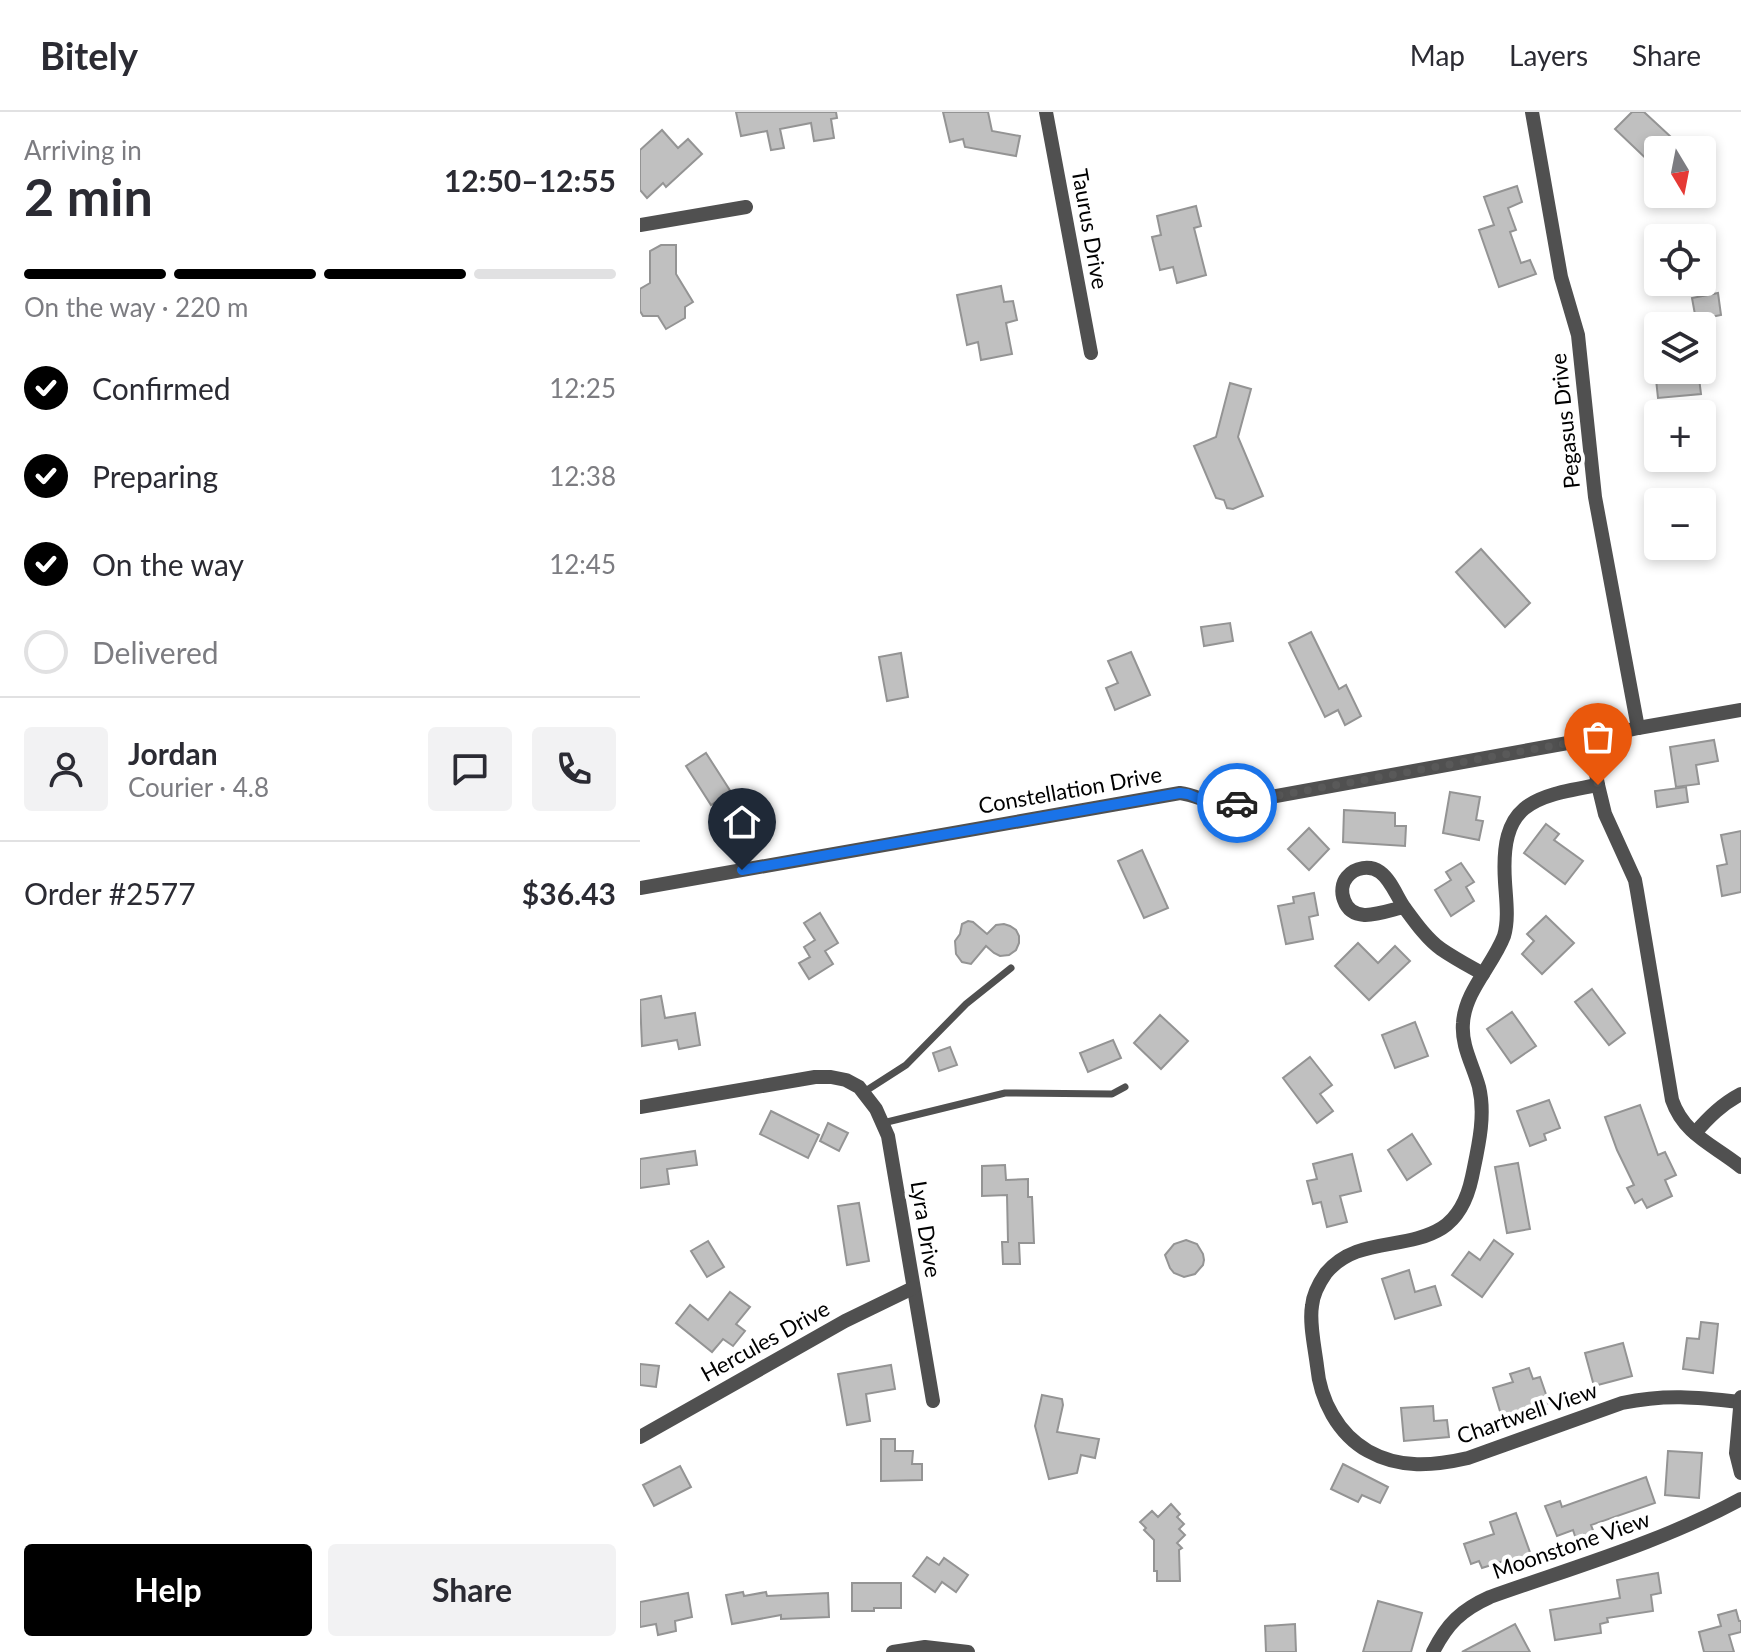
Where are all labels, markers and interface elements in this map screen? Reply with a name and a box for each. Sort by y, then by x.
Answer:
text: Bitely [40,32,138,78]
text: Map [1410,38,1465,72]
text: Layers [1509,38,1588,72]
text: Share [1632,38,1701,72]
text: Arriving in [24,134,142,166]
north arrow [1644,136,1716,208]
map controls [1644,136,1716,560]
text: 12:50–12:55 [444,162,616,198]
text: 2 min [24,165,153,227]
street label: Taurus Drive [1067,167,1114,291]
button: locate [1644,224,1716,296]
text: On the way · 220 m [24,291,248,323]
button: layers [1644,312,1716,384]
street label: Pegasus Drive [1544,352,1585,490]
icon: check [24,366,68,410]
text: Confirmed [92,370,231,406]
text: 12:25 [549,372,616,404]
button: + [1644,400,1716,472]
icon: check [24,454,68,498]
text: Preparing [92,458,218,494]
text: 12:38 [549,460,616,492]
button: − [1644,488,1716,560]
icon: check [24,542,68,586]
text: On the way [92,546,244,582]
text: 12:45 [549,548,616,580]
text: Delivered [92,634,219,670]
pin [1564,703,1632,785]
icon: bag [1576,715,1620,759]
button: person [24,727,108,811]
button: chat [428,727,512,811]
button: phone [532,727,616,811]
text: Jordan [128,735,218,771]
street label: Constellation Drive [976,760,1164,819]
courier [1197,763,1277,843]
text: Courier · 4.8 [128,771,269,803]
icon: car [1215,781,1259,825]
pin [708,788,776,870]
icon: home [720,800,764,844]
text: Order #2577 [24,875,196,911]
text: $36.43 [522,875,616,911]
street label: Lyra Drive [906,1179,947,1279]
street label: Hercules Drive [696,1294,834,1387]
street label: Chartwell View [1453,1376,1601,1449]
street label: Moonstone View [1489,1505,1653,1584]
button: Help [24,1544,312,1636]
button: Share [328,1544,616,1636]

